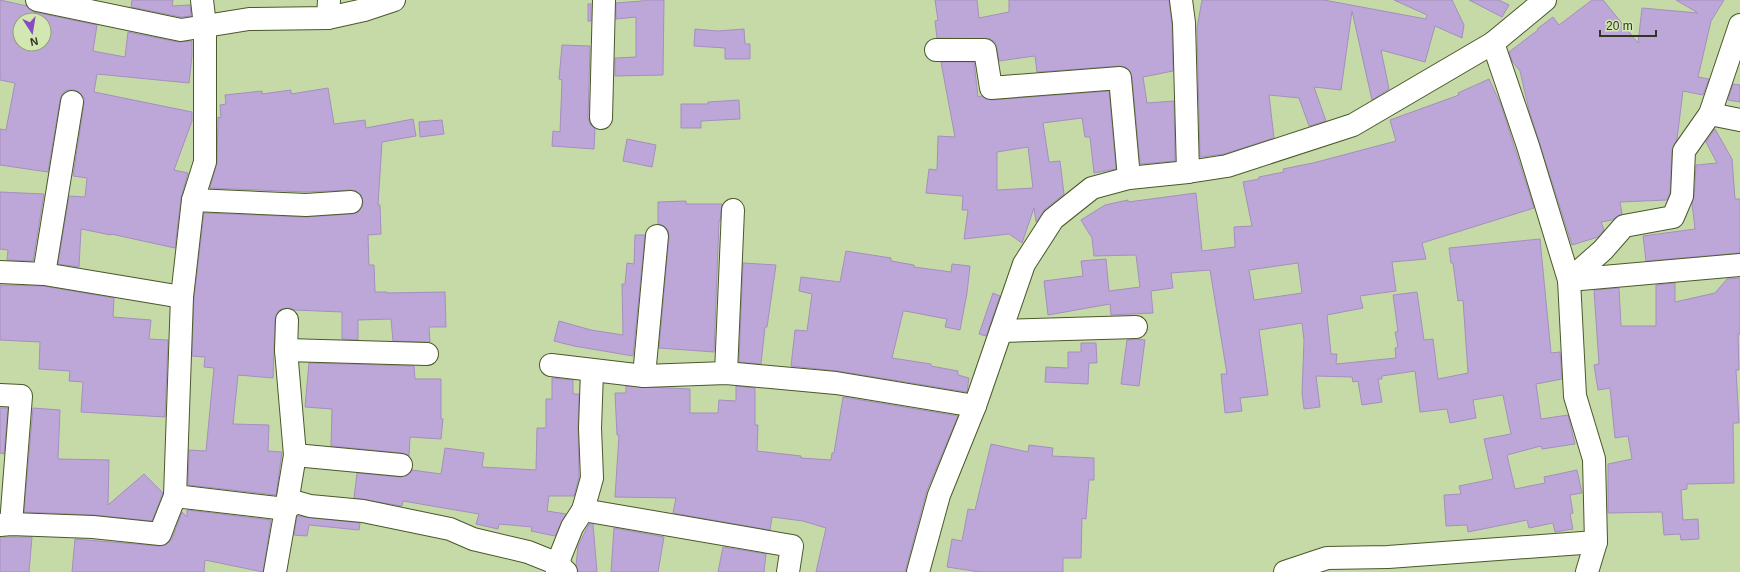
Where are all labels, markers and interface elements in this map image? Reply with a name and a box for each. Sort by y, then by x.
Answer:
north arrow [12,12,52,52]
scale bar [1600,12,1656,38]
text: 20 m [1606,19,1633,33]
text: N [29,35,39,48]

